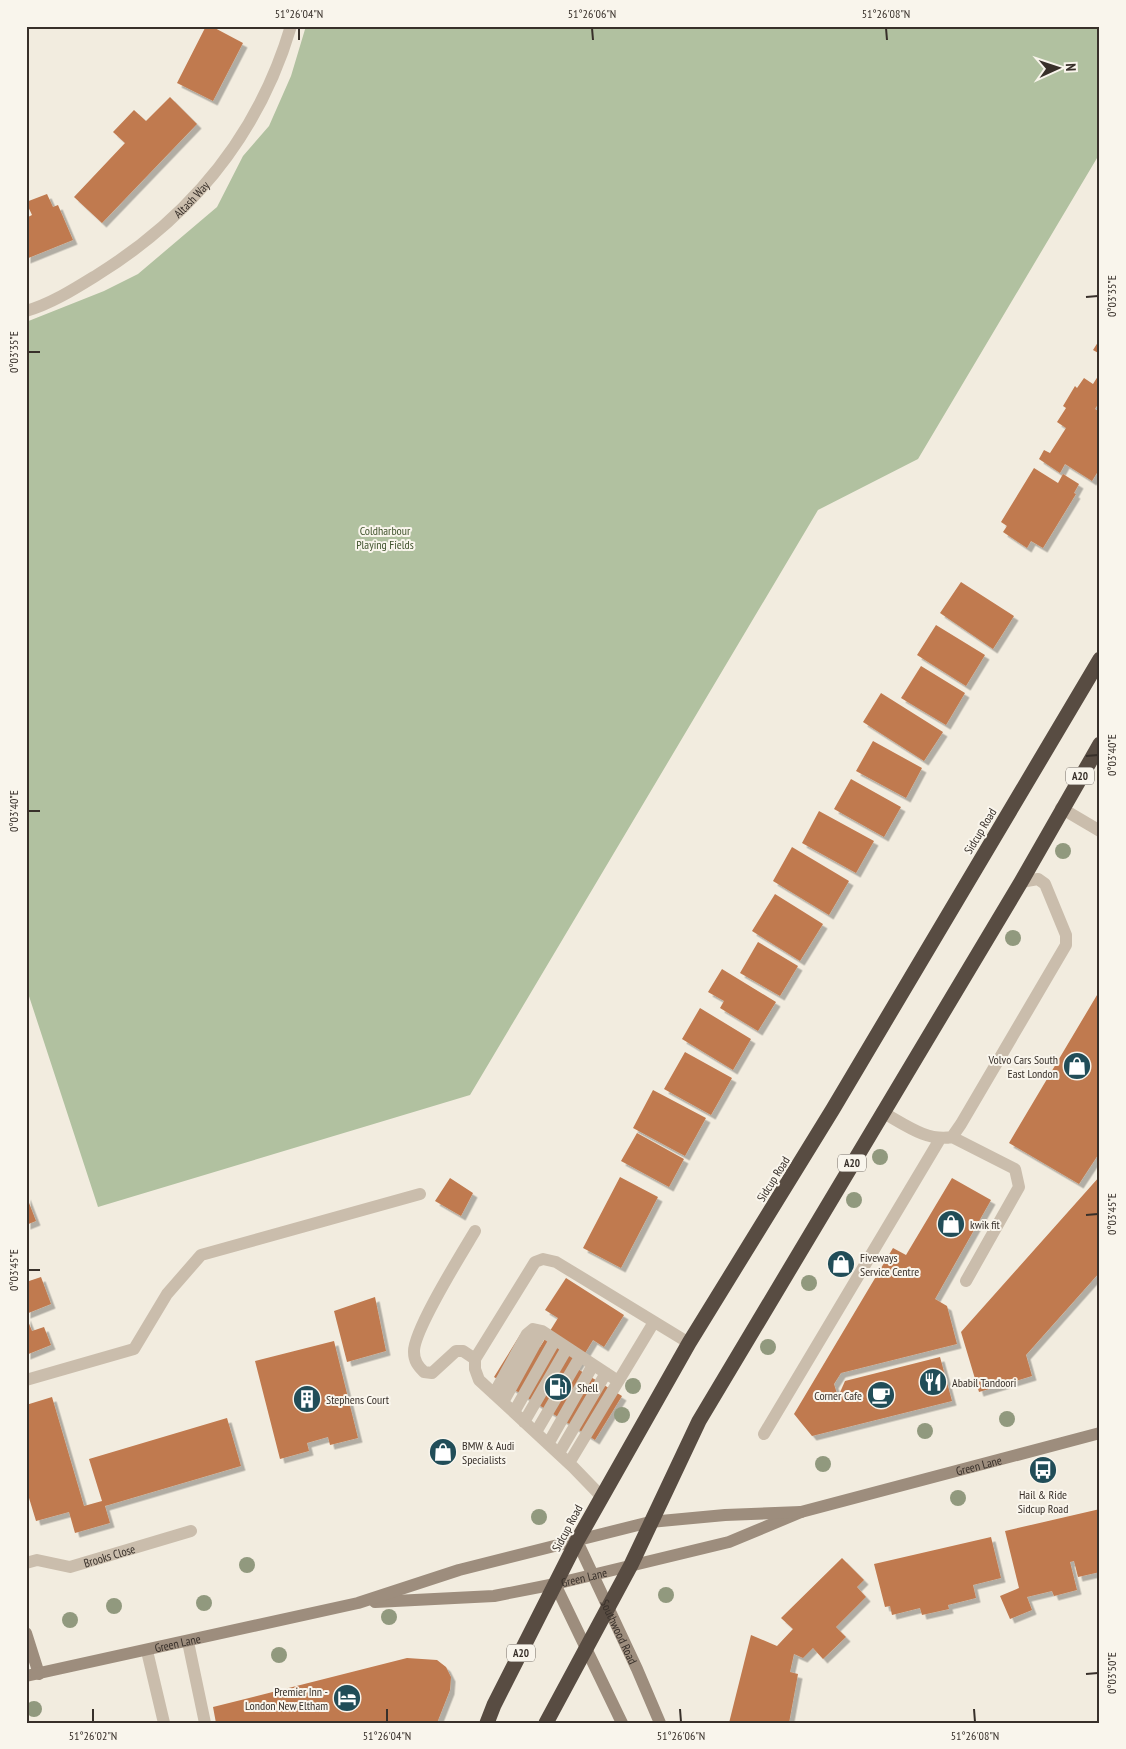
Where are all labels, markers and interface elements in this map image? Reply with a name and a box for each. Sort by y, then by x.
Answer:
text: 51°26'04"N [275,6,323,21]
text: 51°26'06"N [568,6,616,21]
text: 51°26'08"N [862,6,910,21]
north arrow [1034,42,1084,92]
text: N [1062,63,1080,72]
street label: Altash Way [170,177,212,221]
text: 0°03'35"E [1104,275,1119,317]
text: 0°03'35"E [6,331,21,373]
park label: Coldharbour Playing Fields [356,523,414,552]
text: 0°03'40"E [1104,734,1119,776]
road number: A20 [1066,768,1094,784]
text: 0°03'40"E [6,790,21,832]
street label: Sidcup Road [961,805,999,857]
shop icon: Volvo Cars South East London [1062,1051,1092,1081]
place label: Volvo Cars South East London [988,1052,1058,1081]
street label: Sidcup Road [753,1154,793,1204]
road number: A20 [838,1154,866,1172]
text: 0°03'45"E [1104,1193,1119,1235]
shop icon: kwik fit [936,1209,966,1239]
place label: kwik fit [970,1217,1000,1232]
text: 0°03'45"E [6,1249,21,1291]
shop icon: Fiveways Service Centre [826,1249,856,1279]
place label: Fiveways Service Centre [860,1250,919,1279]
restaurant icon: Ababil Tandoori [918,1367,948,1397]
fuel station icon: Shell [543,1372,573,1402]
place label: Ababil Tandoori [952,1375,1016,1390]
place label: Shell [577,1380,598,1395]
cafe icon: Corner Cafe [866,1380,896,1410]
building icon: Stephens Court [292,1384,322,1414]
place label: Corner Cafe [814,1388,862,1403]
place label: Stephens Court [326,1392,390,1407]
shop icon: BMW & Audi Specialists [428,1437,458,1467]
place label: BMW & Audi Specialists [462,1438,514,1467]
street label: Green Lane [954,1452,1003,1478]
bus stop icon: Hail & Ride Sidcup Road [1028,1455,1058,1485]
place label: Hail & Ride Sidcup Road [1018,1487,1068,1516]
street label: Sidcup Road [548,1502,586,1554]
street label: Brooks Close [82,1541,137,1570]
street label: Green Lane [559,1564,608,1590]
street label: Southwood Road [598,1597,641,1666]
street label: Green Lane [153,1630,202,1655]
road number: A20 [507,1645,535,1662]
text: 0°03'50"E [1104,1652,1119,1694]
hotel icon: Premier Inn - London New Eltham [332,1683,362,1713]
place label: Premier Inn - London New Eltham [245,1684,328,1713]
text: 51°26'02"N [69,1728,117,1743]
text: 51°26'04"N [363,1728,411,1743]
text: 51°26'06"N [657,1728,705,1743]
text: 51°26'08"N [951,1728,999,1743]

